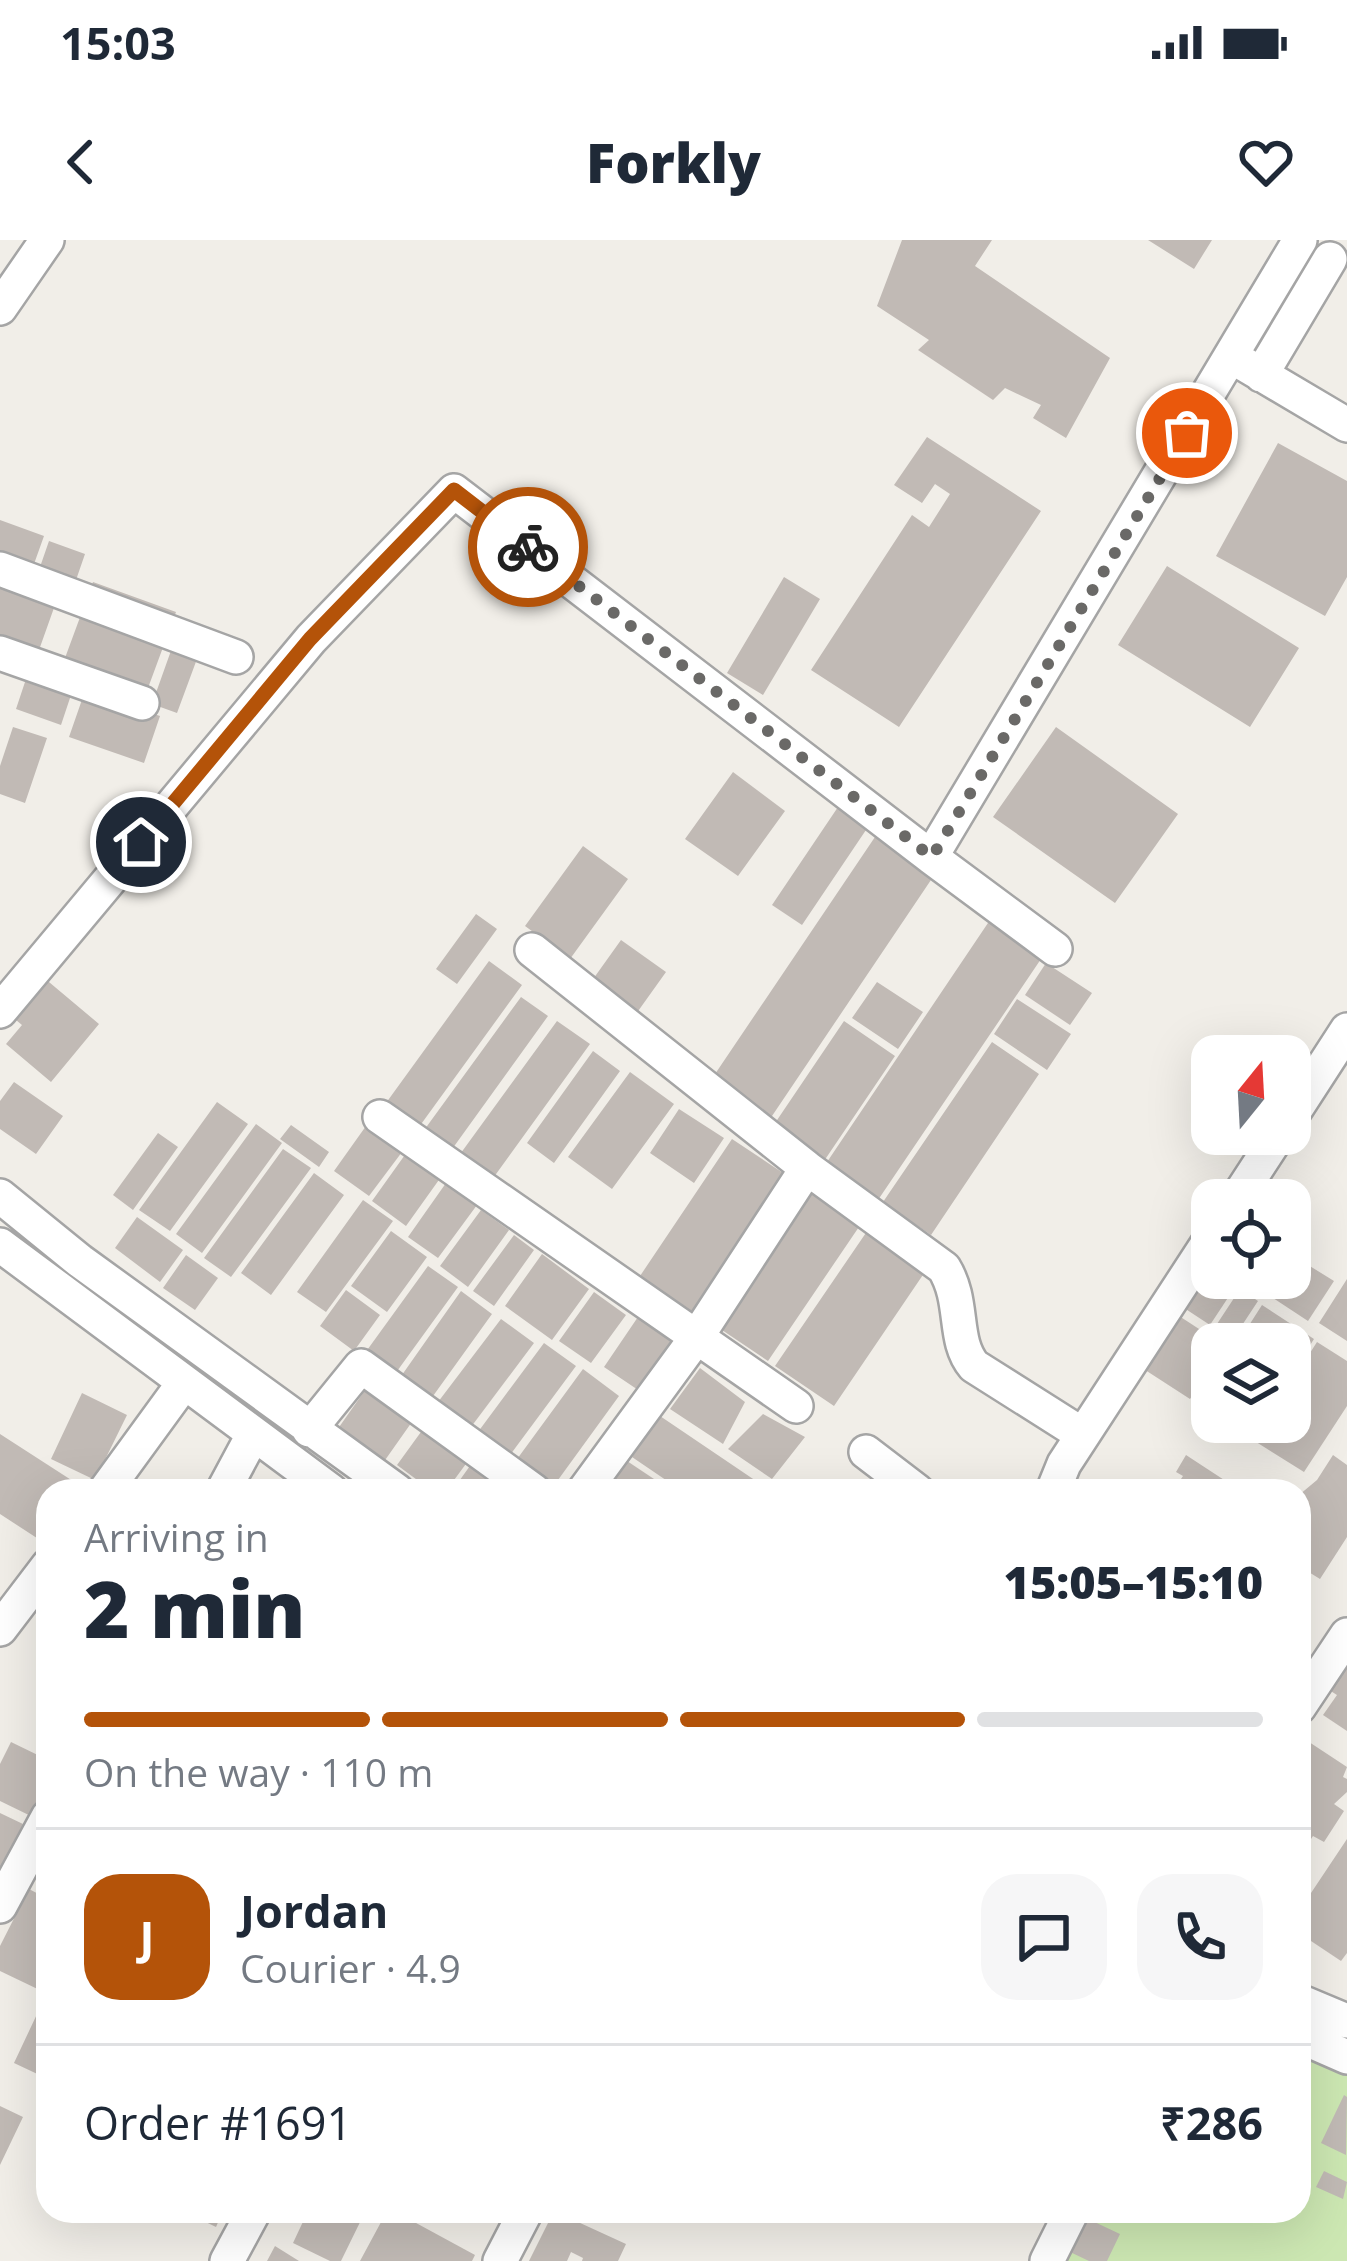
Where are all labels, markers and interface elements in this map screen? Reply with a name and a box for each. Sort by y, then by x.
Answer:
text: 15:03 [60,12,176,73]
text: Forkly [586,125,761,199]
icon: back [48,129,114,195]
icon: heart [1233,129,1299,195]
pin [1136,382,1238,484]
icon: bag [1154,400,1220,466]
courier [468,487,588,607]
icon: bike [495,514,561,580]
pin [90,791,192,893]
icon: home [108,809,174,875]
north arrow [1191,1035,1311,1155]
map controls [1191,1035,1311,1443]
button: locate [1191,1179,1311,1299]
button: layers [1191,1323,1311,1443]
text: Arriving in [84,1510,269,1563]
text: 15:05–15:10 [1004,1551,1263,1612]
text: 2 min [84,1555,306,1661]
text: On the way · 110 m [84,1745,433,1798]
button: chat [981,1874,1107,2000]
button: phone [1137,1874,1263,2000]
text: Jordan [240,1880,388,1941]
text: J [140,1906,154,1967]
text: Courier · 4.9 [240,1941,461,1994]
text: Order #1691 [84,2092,352,2153]
text: ₹286 [1160,2092,1263,2153]

